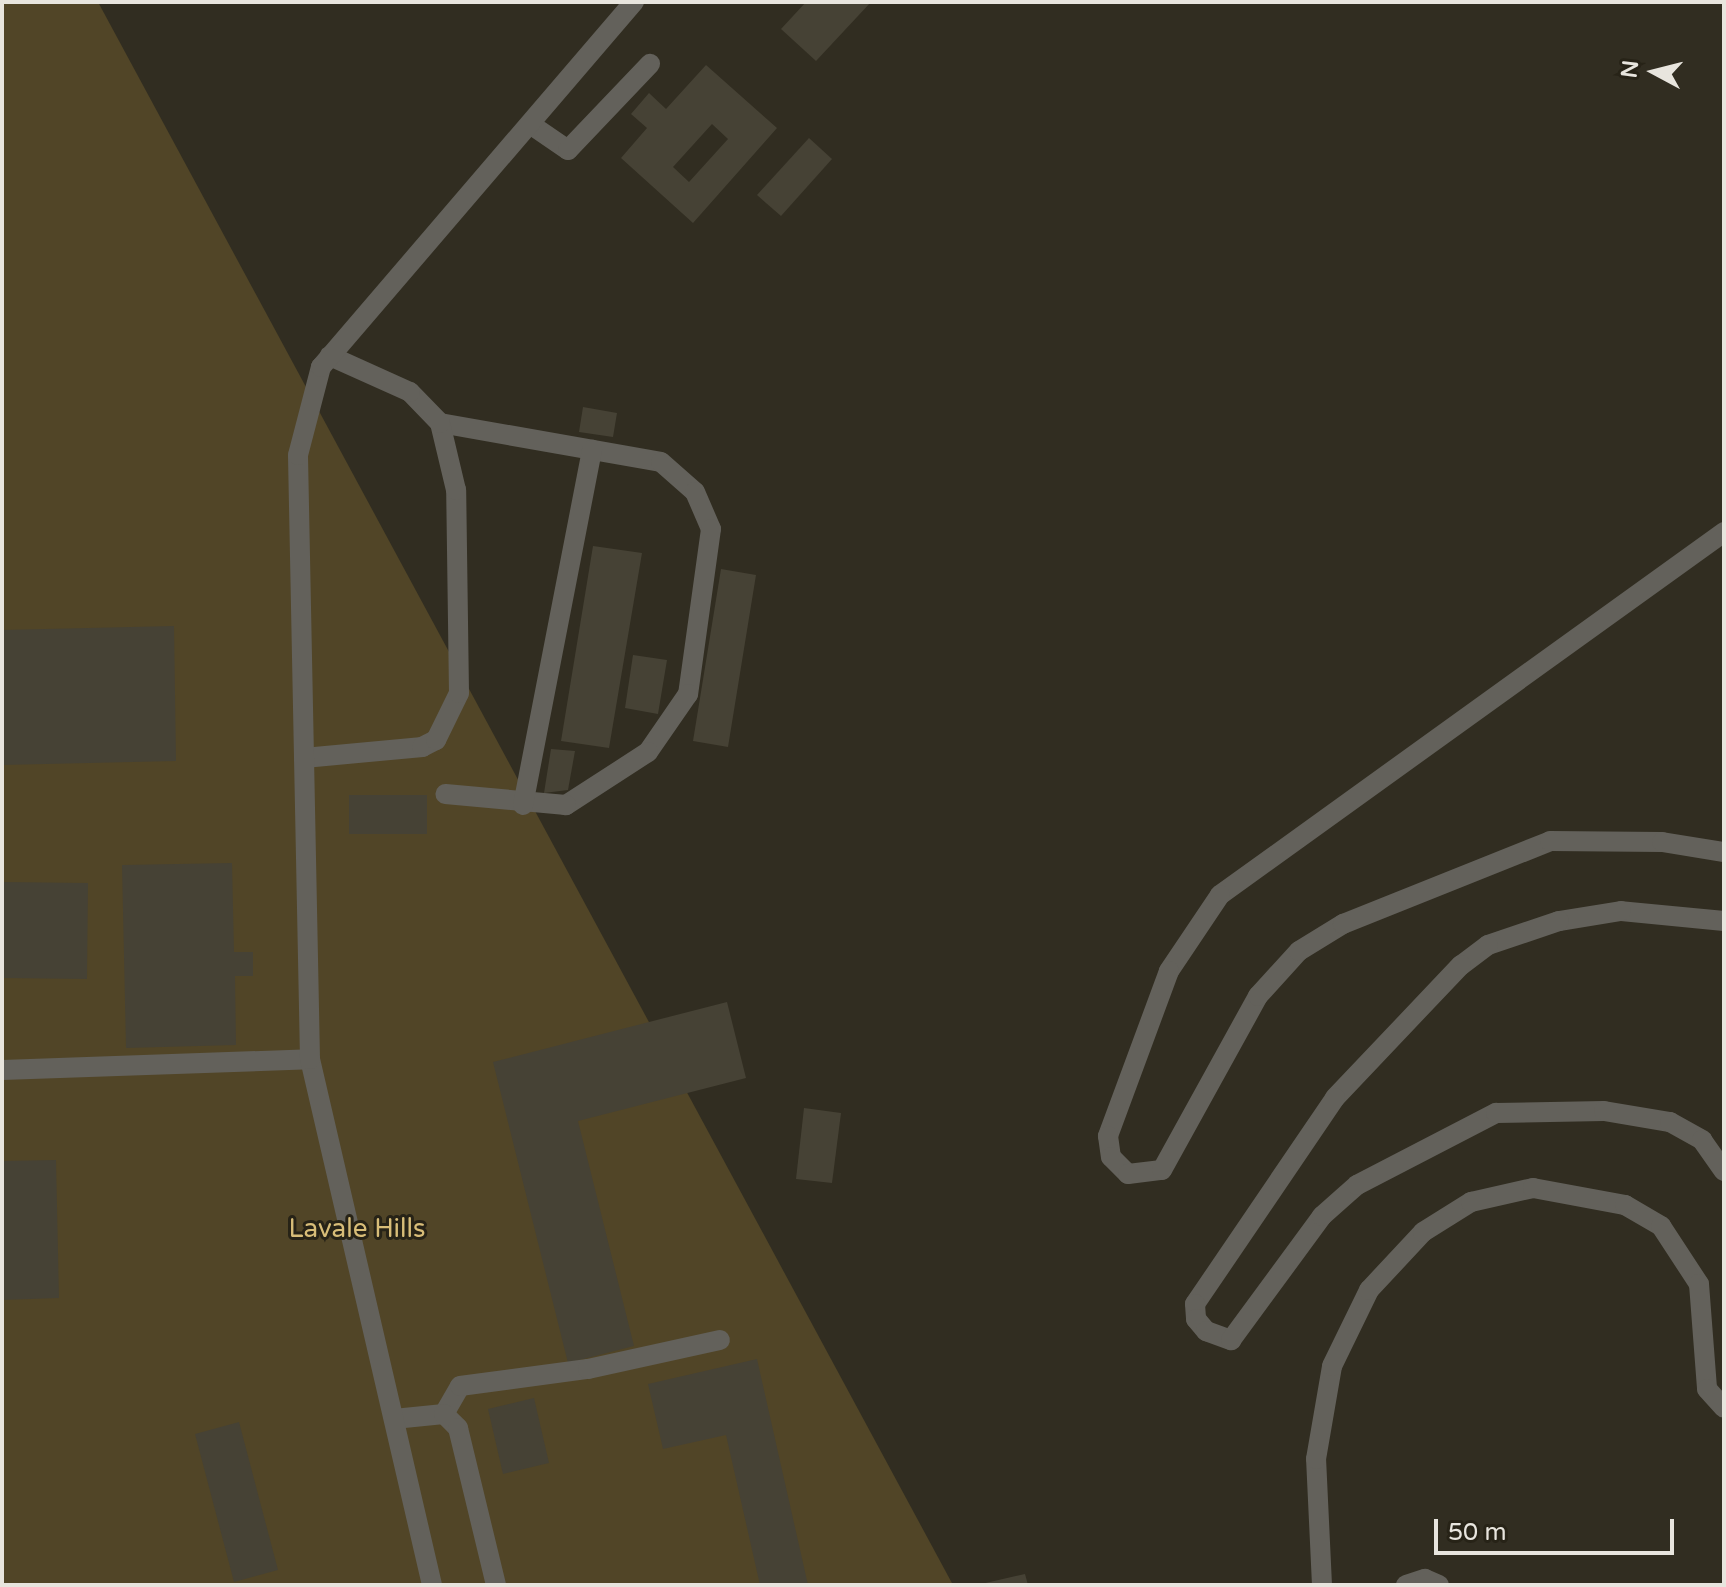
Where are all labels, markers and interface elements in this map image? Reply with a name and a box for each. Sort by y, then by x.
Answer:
north arrow [1614,32,1694,112]
text: N [1616,59,1644,79]
park label: Lavale Hills [289,1213,425,1245]
scale bar [1438,1503,1678,1553]
text: 50 m [1448,1518,1506,1547]

